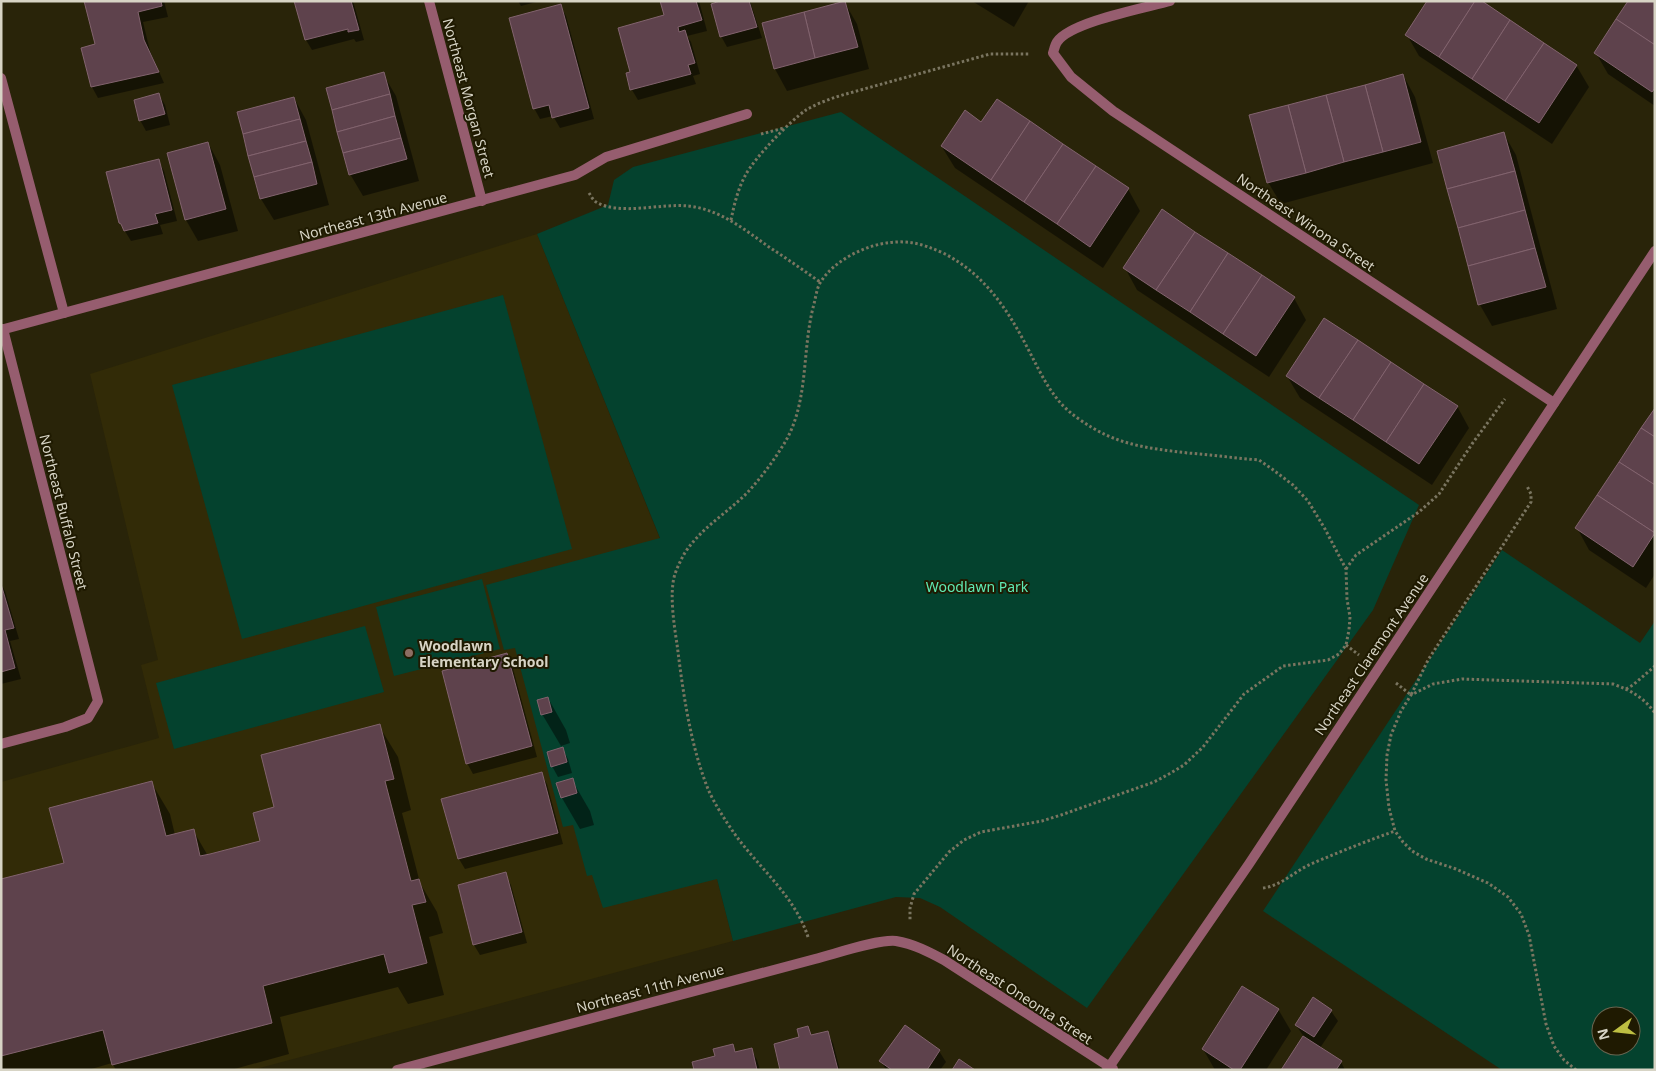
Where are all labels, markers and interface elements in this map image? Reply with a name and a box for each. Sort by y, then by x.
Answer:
street label: Northeast Morgan Street [439,16,499,180]
street label: Northeast Winona Street [1233,169,1379,275]
street label: Northeast 13th Avenue [297,187,449,245]
street label: Northeast Buffalo Street [35,432,93,592]
street label: Northeast Claremont Avenue [1310,569,1432,739]
park label: Woodlawn Park [926,577,1029,596]
place label: Woodlawn Elementary School [419,636,549,671]
marker: Woodlawn Elementary School [403,647,415,659]
street label: Northeast Oneonta Street [944,940,1096,1048]
street label: Northeast 11th Avenue [574,959,726,1017]
north arrow [1591,1006,1641,1056]
text: N [1592,1027,1614,1042]

